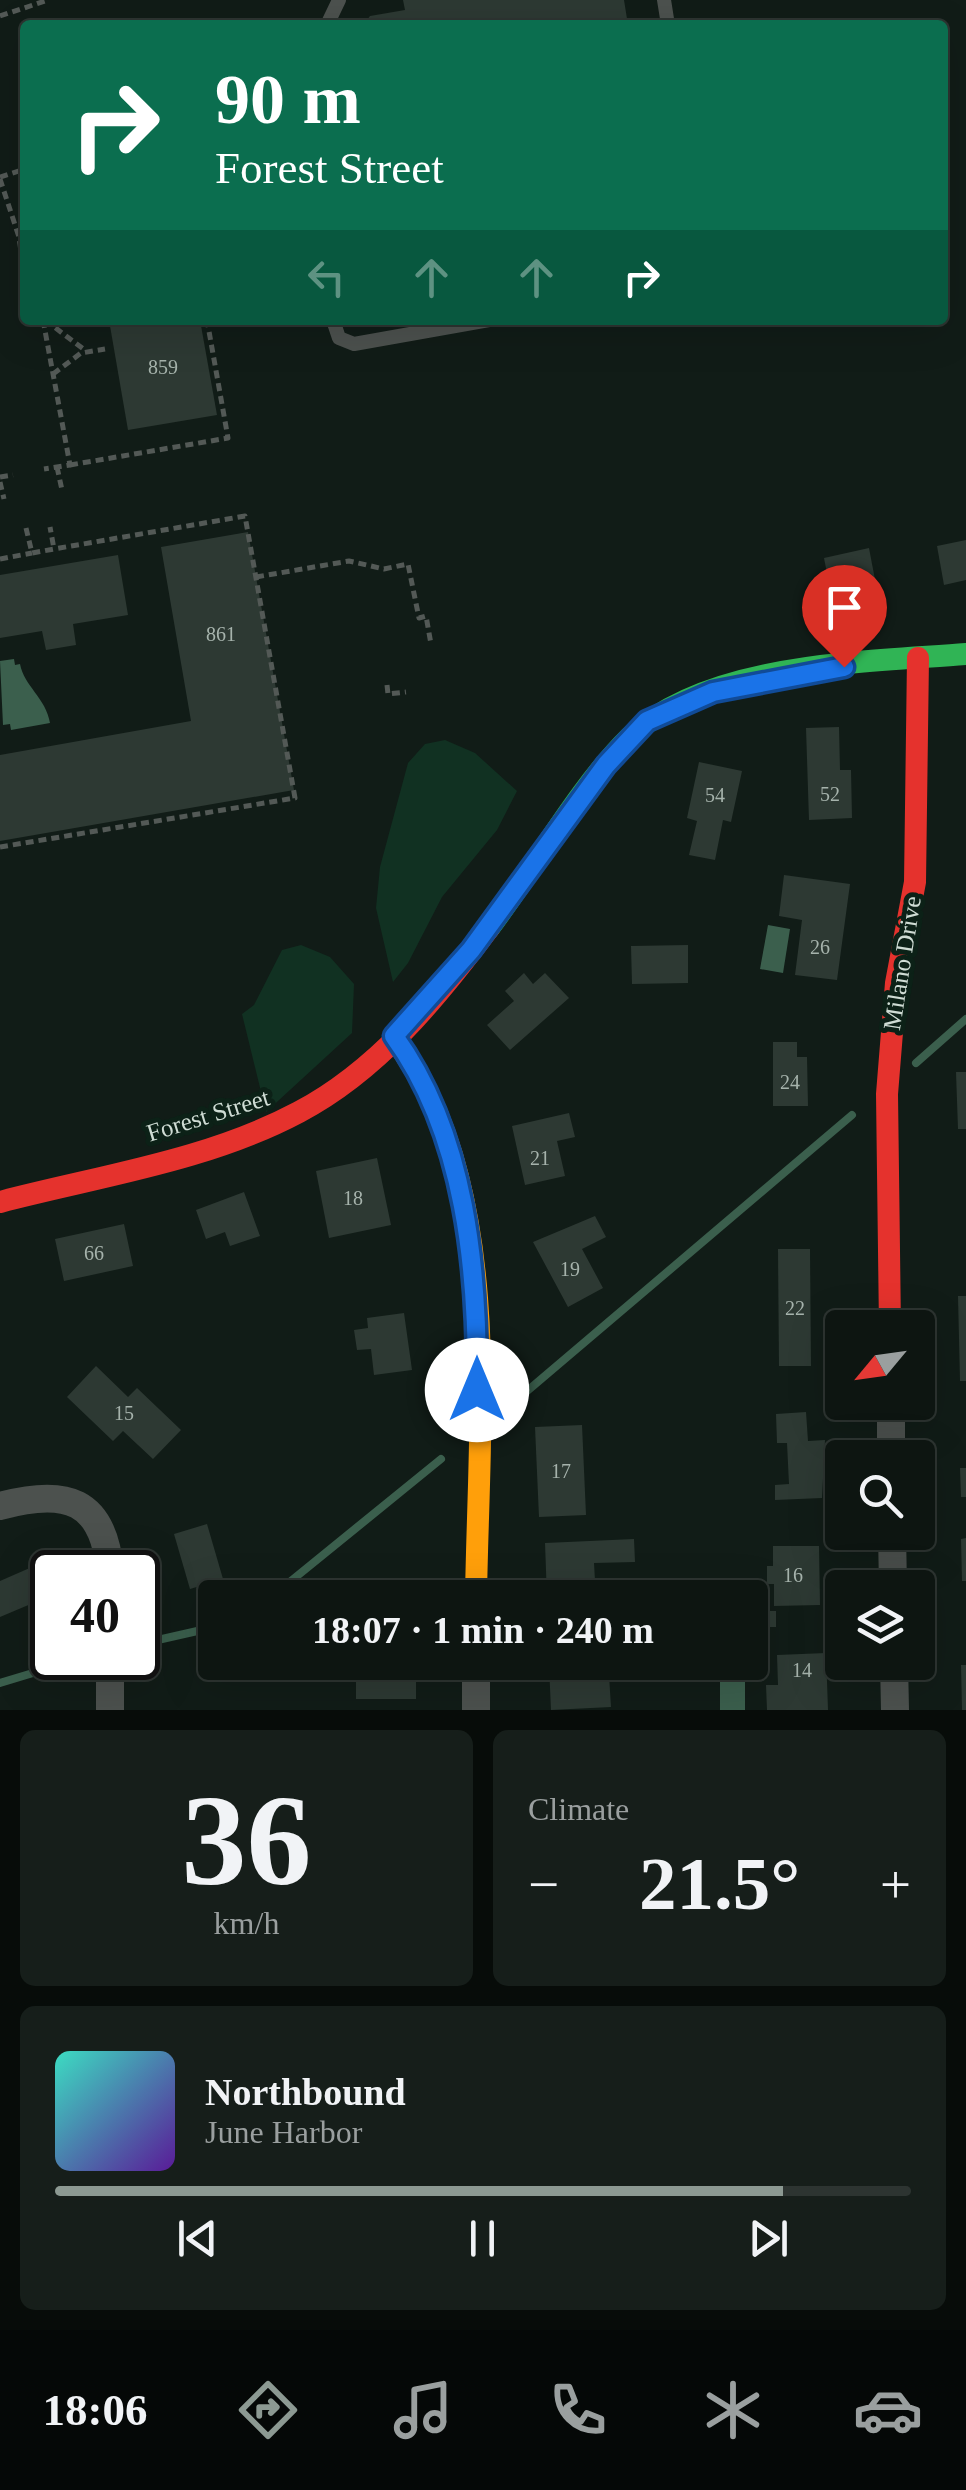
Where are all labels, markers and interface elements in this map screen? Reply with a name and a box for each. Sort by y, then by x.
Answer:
icon: right [50,60,180,190]
text: 90 m [215,61,361,138]
text: Forest Street [215,143,444,193]
icon: left [299,250,354,305]
icon: ahead [404,250,459,305]
icon: ahead [509,250,564,305]
icon: right [614,250,669,305]
house number: 859 [148,356,178,378]
pin [802,565,887,668]
icon: arrive [817,580,872,635]
house number: 861 [206,623,236,645]
house number: 52 [820,783,840,805]
house number: 54 [705,784,725,806]
street label: Milano Drive [878,894,926,1032]
house number: 26 [810,936,830,958]
house number: 24 [780,1071,800,1093]
street label: Forest Street [143,1084,273,1146]
house number: 21 [530,1147,550,1169]
house number: 18 [343,1187,363,1209]
house number: 66 [84,1242,104,1264]
house number: 19 [560,1258,580,1280]
house number: 22 [785,1297,805,1319]
north arrow [825,1310,935,1420]
map controls [825,1310,935,1680]
position arrow [425,1338,529,1442]
house number: 15 [114,1402,134,1424]
button: search [825,1440,935,1550]
house number: 17 [551,1460,571,1482]
speed limit sign: 40 [30,1550,160,1680]
house number: 16 [783,1564,803,1586]
button: layers [825,1570,935,1680]
text: 18:07 · 1 min · 240 m [312,1609,654,1651]
house number: 14 [792,1659,812,1681]
text: 36 [182,1768,312,1912]
text: Climate [528,1791,629,1827]
text: 21.5° [639,1842,800,1925]
text: − [528,1854,559,1915]
text: + [880,1854,911,1915]
text: km/h [214,1905,279,1941]
text: Northbound [205,2071,406,2113]
text: June Harbor [205,2114,362,2150]
icon: previous [170,2211,225,2266]
icon: pause [455,2211,510,2266]
icon: next [741,2211,796,2266]
icon: directions [233,2375,303,2445]
icon: music [388,2375,458,2445]
icon: phone [543,2375,613,2445]
icon: climate [698,2375,768,2445]
icon: car [853,2375,923,2445]
text: 18:06 [43,2385,148,2435]

